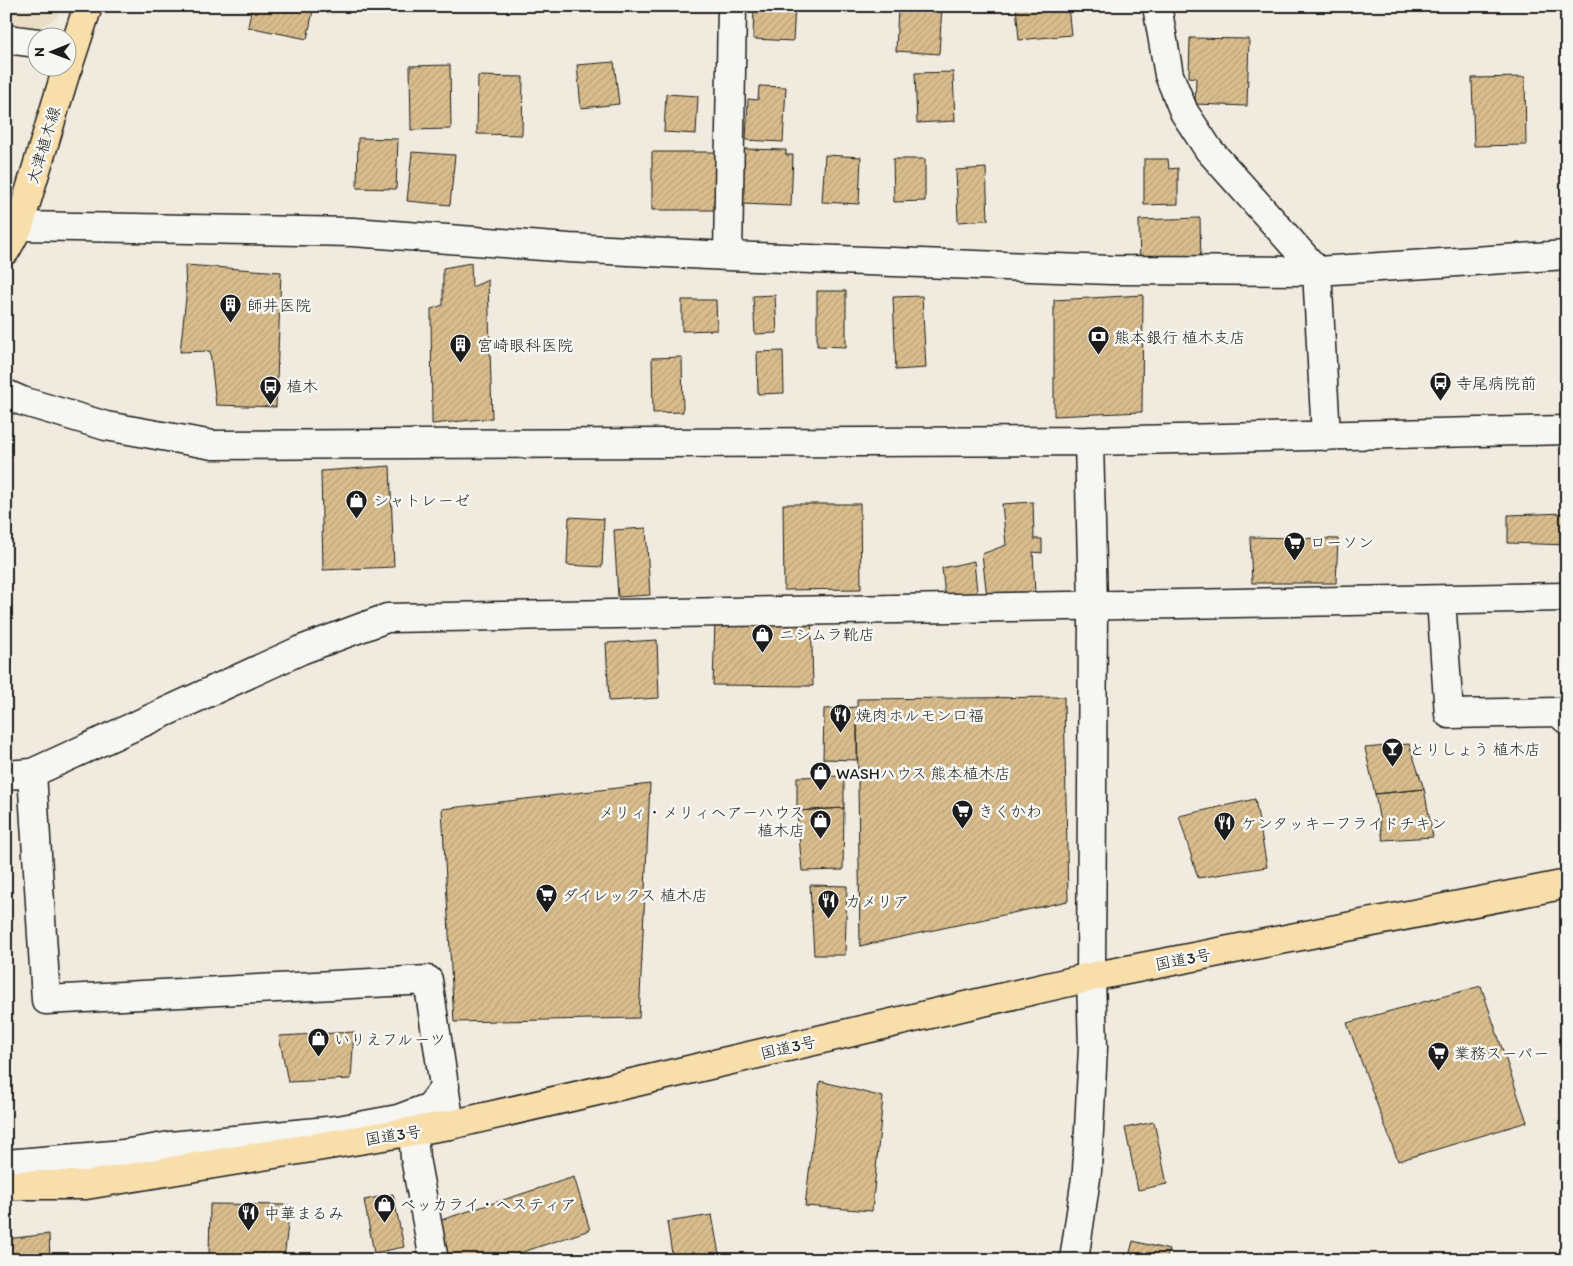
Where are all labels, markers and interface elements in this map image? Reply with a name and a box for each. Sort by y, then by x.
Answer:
north arrow [28,28,78,78]
text: N [31,47,48,57]
street label: 大津植木線 [23,104,64,186]
building icon: 師井医院 [219,293,243,324]
place label: 師井医院 [247,296,311,315]
bank icon: 熊本銀行 植木支店 [1086,325,1110,356]
place label: 熊本銀行 植木支店 [1114,328,1246,347]
building icon: 宮崎眼科医院 [449,333,473,364]
place label: 宮崎眼科医院 [477,336,573,355]
bus stop icon: 寺尾病院前 [1428,371,1452,402]
bus stop icon: 植木 [258,374,282,405]
place label: 寺尾病院前 [1456,374,1536,393]
place label: 植木 [286,377,318,396]
shop icon: シャトレーゼ [345,488,369,519]
place label: シャトレーゼ [373,491,470,510]
supermarket icon: ローソン [1282,530,1306,561]
place label: ローソン [1310,533,1374,552]
shop icon: ニシムラ靴店 [751,622,775,653]
place label: ニシムラ靴店 [779,625,875,644]
restaurant icon: 焼肉ホルモン口福 [828,703,852,734]
place label: 焼肉ホルモン口福 [856,706,984,725]
bar icon: とりしょう 植木店 [1381,737,1405,768]
place label: とりしょう 植木店 [1409,740,1541,759]
shop icon: WASHハウス 熊本植木店 [808,761,832,792]
place label: WASHハウス 熊本植木店 [836,764,1010,783]
supermarket icon: きくかわ [950,799,974,830]
place label: きくかわ [978,802,1042,821]
place label: メリィ・メリィヘアーハウス 植木店 [599,803,805,840]
shop icon: メリィ・メリィヘアーハウス 植木店 [809,809,833,840]
restaurant icon: ケンタッキーフライドチキン [1213,811,1237,842]
place label: ケンタッキーフライドチキン [1241,814,1447,833]
supermarket icon: ダイレックス 植木店 [534,883,558,914]
place label: ダイレックス 植木店 [562,886,708,905]
restaurant icon: カメリア [817,889,841,920]
place label: カメリア [845,892,909,911]
street label: 国道3号 [1153,945,1213,974]
shop icon: いりえフルーツ [306,1027,330,1058]
place label: いりえフルーツ [334,1030,446,1049]
street label: 国道3号 [758,1032,818,1063]
supermarket icon: 業務スーパー [1426,1041,1450,1072]
place label: 業務スーパー [1454,1044,1549,1063]
street label: 国道3号 [364,1122,423,1149]
shop icon: ベッカライ・ヘスティア [372,1192,396,1223]
place label: ベッカライ・ヘスティア [400,1195,576,1214]
restaurant icon: 中華まるみ [236,1201,260,1232]
place label: 中華まるみ [264,1204,344,1223]

